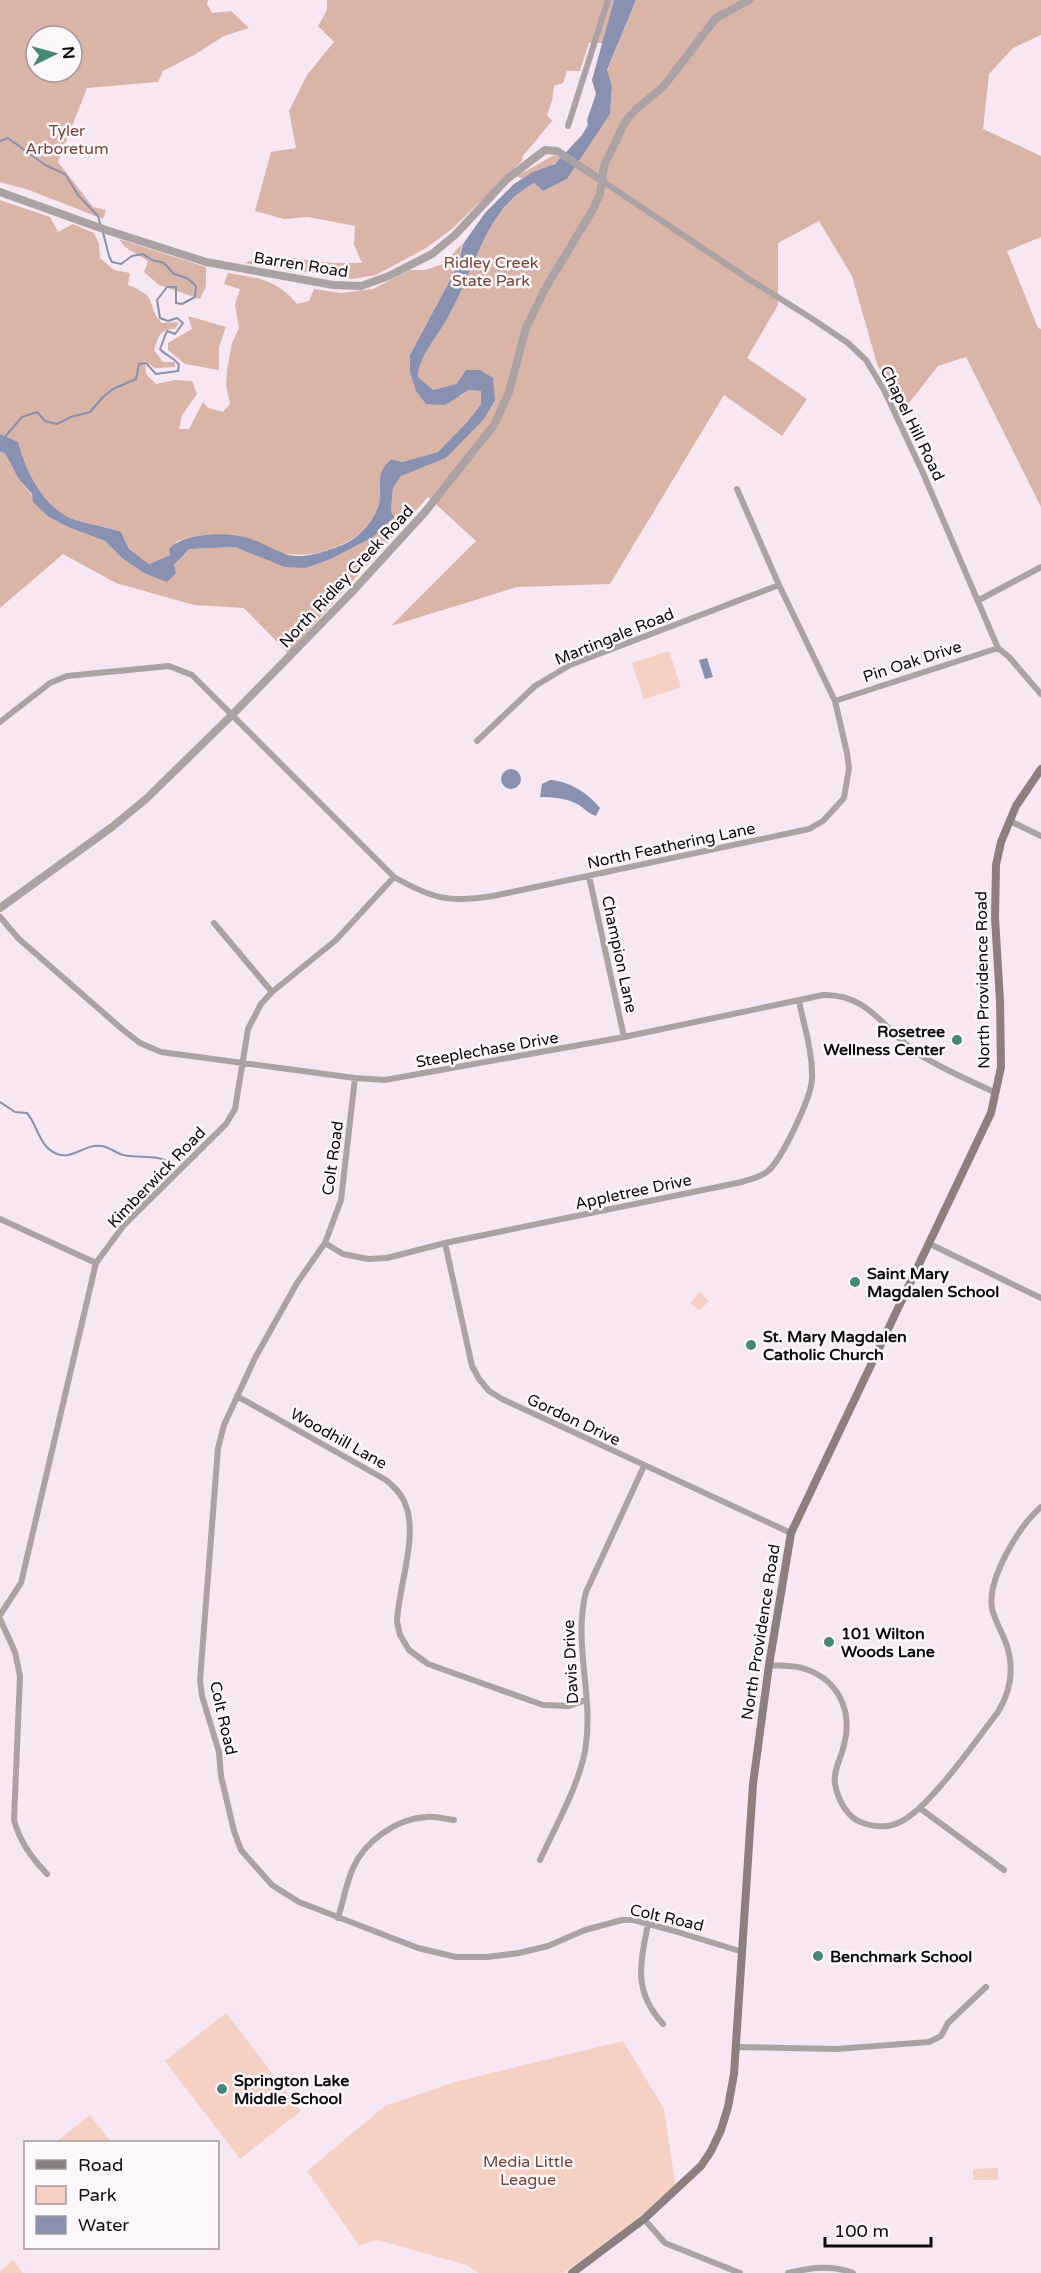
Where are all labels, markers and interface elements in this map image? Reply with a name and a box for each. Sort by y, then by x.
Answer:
north arrow [24,24,84,84]
text: N [57,46,78,60]
park label: Tyler Arboretum [25,121,109,159]
street label: Barren Road [252,248,349,282]
park label: Ridley Creek State Park [444,253,539,291]
street label: Chapel Hill Road [876,363,949,484]
street label: North Ridley Creek Road [275,501,418,652]
street label: Martingale Road [552,604,677,670]
street label: Pin Oak Drive [860,637,964,687]
street label: North Feathering Lane [585,818,757,874]
street label: North Providence Road [971,891,995,1069]
street label: Champion Lane [597,894,641,1015]
place label: Rosetree Wellness Center [824,1022,946,1060]
street label: Steeplechase Drive [414,1028,560,1072]
marker: Rosetree Wellness Center [950,1033,964,1047]
street label: Colt Road [318,1120,348,1197]
street label: Kimberwick Road [103,1123,210,1232]
street label: Appletree Drive [573,1170,693,1214]
place label: Saint Mary Magdalen School [867,1264,999,1302]
marker: Saint Mary Magdalen School [848,1275,862,1289]
place label: St. Mary Magdalen Catholic Church [763,1327,907,1365]
marker: St. Mary Magdalen Catholic Church [744,1338,758,1352]
street label: Gordon Drive [524,1390,624,1450]
street label: Woodhill Lane [286,1404,391,1474]
street label: North Providence Road [737,1543,785,1722]
street label: Davis Drive [559,1619,583,1705]
place label: 101 Wilton Woods Lane [841,1624,935,1662]
marker: 101 Wilton Woods Lane [822,1635,836,1649]
street label: Colt Road [205,1679,241,1757]
street label: Colt Road [628,1900,706,1936]
place label: Benchmark School [830,1947,972,1967]
marker: Benchmark School [811,1949,825,1963]
place label: Springton Lake Middle School [234,2071,349,2109]
marker: Springton Lake Middle School [215,2082,229,2096]
legend [24,2141,219,2249]
park label: Media Little League [483,2152,573,2190]
text: Road [78,2154,123,2176]
text: Park [78,2184,117,2206]
scale bar [825,2210,932,2248]
text: Water [78,2214,129,2236]
text: 100 m [834,2220,889,2242]

